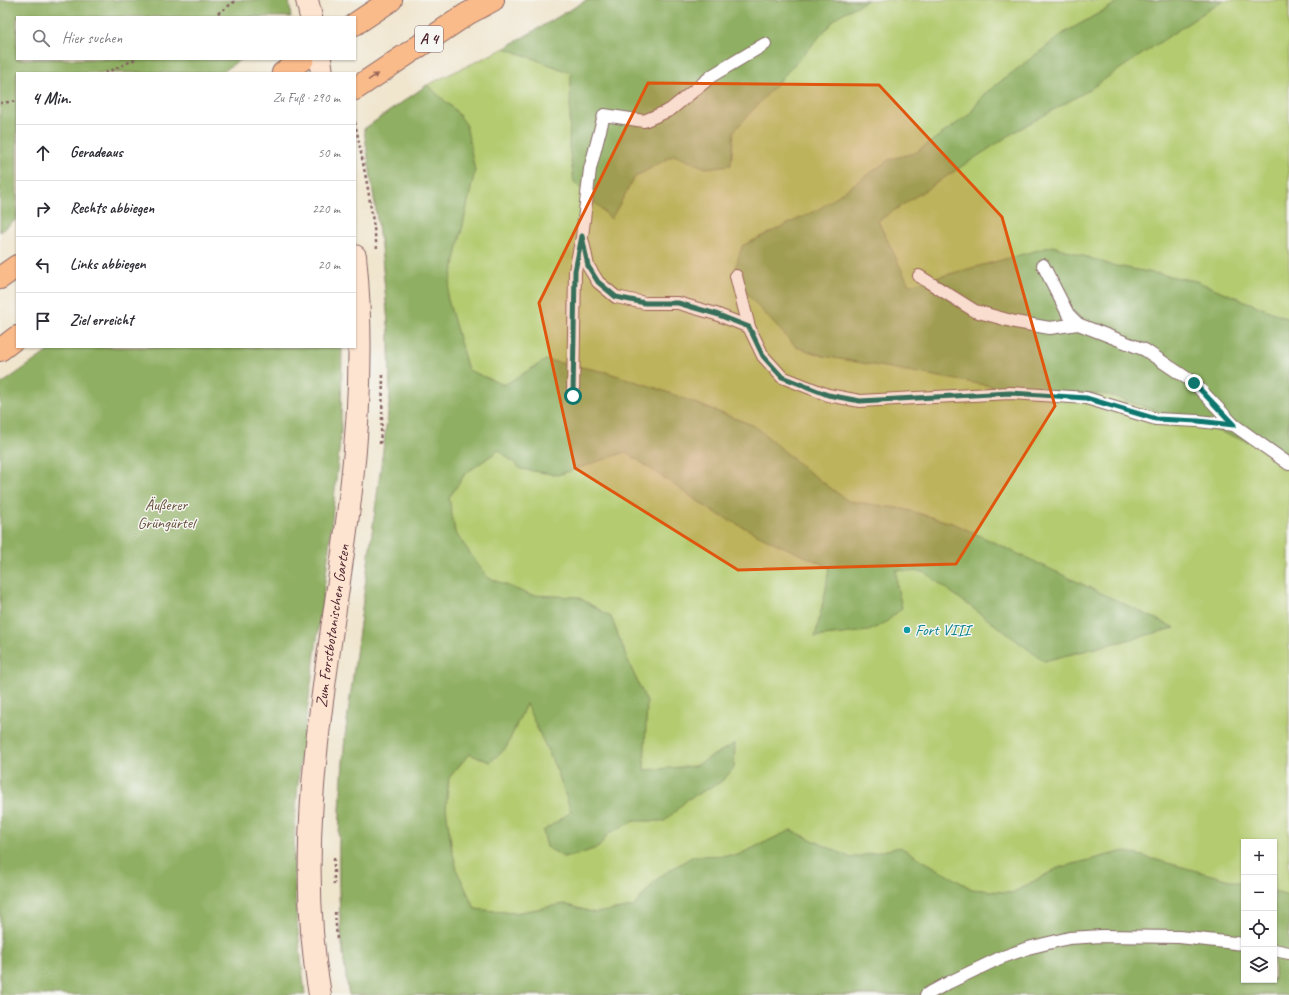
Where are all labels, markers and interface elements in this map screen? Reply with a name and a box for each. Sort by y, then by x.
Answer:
search box [16,16,356,60]
road number: A 4 [415,26,443,52]
icon: search [30,27,52,49]
text: Hier suchen [62,29,122,48]
one-way arrow [368,73,378,81]
text: 4 Min. [32,88,71,109]
text: Zu Fuß · 290 m [273,90,340,106]
icon: ahead [32,142,54,164]
text: Geradeaus [70,143,123,162]
text: 50 m [318,145,340,161]
icon: right [32,198,54,220]
text: Rechts abbiegen [70,199,154,218]
text: 220 m [312,201,340,217]
icon: left [32,254,54,276]
text: Links abbiegen [70,255,146,274]
text: 20 m [318,257,340,273]
icon: arrive [32,310,54,332]
text: Ziel erreicht [70,311,133,330]
route end [1185,374,1203,392]
route start [564,387,582,405]
park label: Äußerer Grüngürtel [137,495,198,533]
street label: Zum Forstbotanischen Garten [311,542,354,709]
place label: Fort VIII [915,620,973,640]
marker: Fort VIII [902,625,912,635]
map controls [1241,839,1277,983]
button: + [1241,839,1277,875]
button: − [1241,875,1277,911]
button: locate [1241,911,1277,947]
button: layers [1241,947,1277,983]

